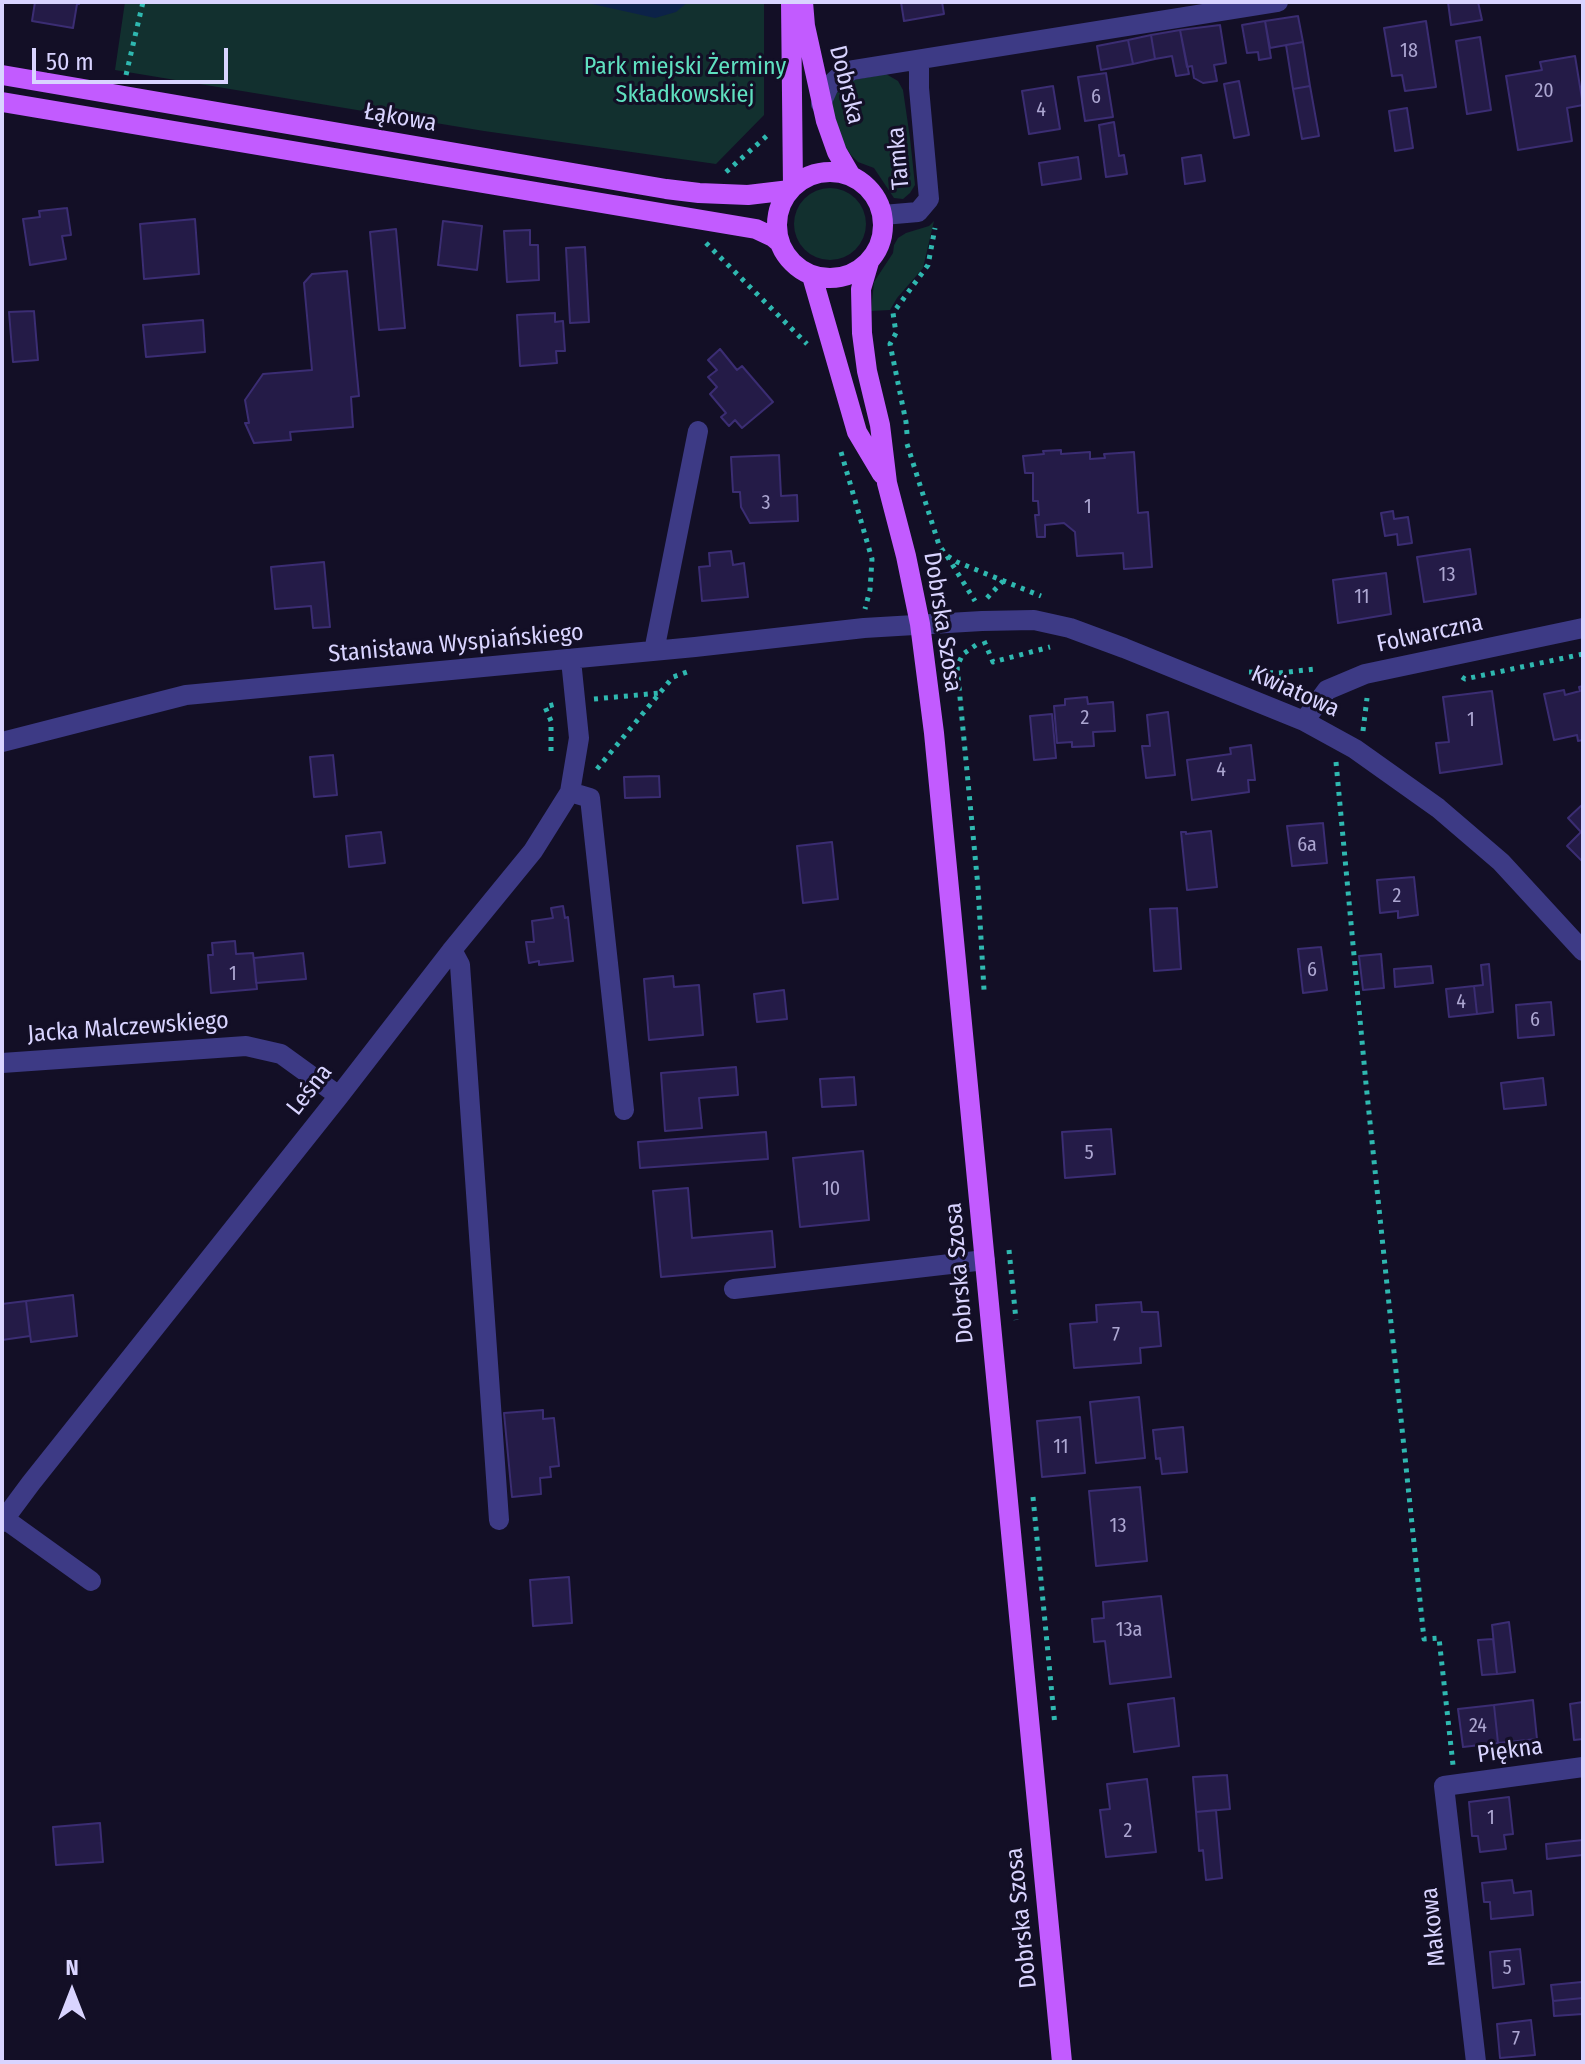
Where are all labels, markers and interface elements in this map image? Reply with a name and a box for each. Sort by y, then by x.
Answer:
scale bar [36,32,232,82]
house number: 18 [1400,39,1418,63]
street label: Dobrska [822,43,870,127]
text: 50 m [46,48,94,76]
park label: Park miejski Żerminy Składkowskiej [584,53,786,109]
house number: 20 [1534,79,1554,103]
house number: 6 [1091,85,1101,109]
street label: Łąkowa [361,97,439,139]
house number: 4 [1036,98,1046,122]
street label: Tamka [882,126,916,190]
house number: 3 [761,491,771,515]
house number: 1 [1084,495,1092,519]
street label: Dobrska Szosa [917,550,967,694]
house number: 13 [1439,563,1455,587]
house number: 11 [1354,585,1370,609]
street label: Folwarczna [1374,609,1486,659]
street label: Stanisława Wyspiańskiego [327,618,585,670]
street label: Kwiatowa [1246,660,1344,724]
house number: 2 [1081,706,1089,730]
house number: 1 [1467,708,1475,732]
house number: 4 [1216,758,1226,782]
house number: 6a [1297,833,1317,857]
house number: 2 [1393,884,1401,908]
house number: 6 [1307,958,1317,982]
house number: 1 [229,962,237,986]
house number: 4 [1456,990,1466,1014]
street label: Jacka Malczewskiego [26,1007,230,1049]
house number: 6 [1530,1008,1540,1032]
street label: Leśna [281,1059,339,1121]
house number: 5 [1084,1141,1094,1165]
house number: 10 [822,1177,840,1201]
street label: Dobrska Szosa [939,1201,981,1345]
house number: 7 [1112,1323,1120,1347]
house number: 11 [1053,1435,1069,1459]
house number: 13 [1110,1514,1126,1538]
house number: 13a [1116,1618,1142,1642]
house number: 24 [1469,1714,1487,1738]
street label: Piękna [1475,1732,1545,1770]
house number: 1 [1487,1806,1495,1830]
house number: 2 [1124,1819,1132,1843]
street label: Dobrska Szosa [1000,1846,1044,1990]
street label: Makowa [1416,1886,1452,1968]
north arrow [32,1952,112,2032]
text: N [65,1954,79,1981]
house number: 5 [1502,1956,1512,1980]
house number: 7 [1512,2027,1520,2051]

